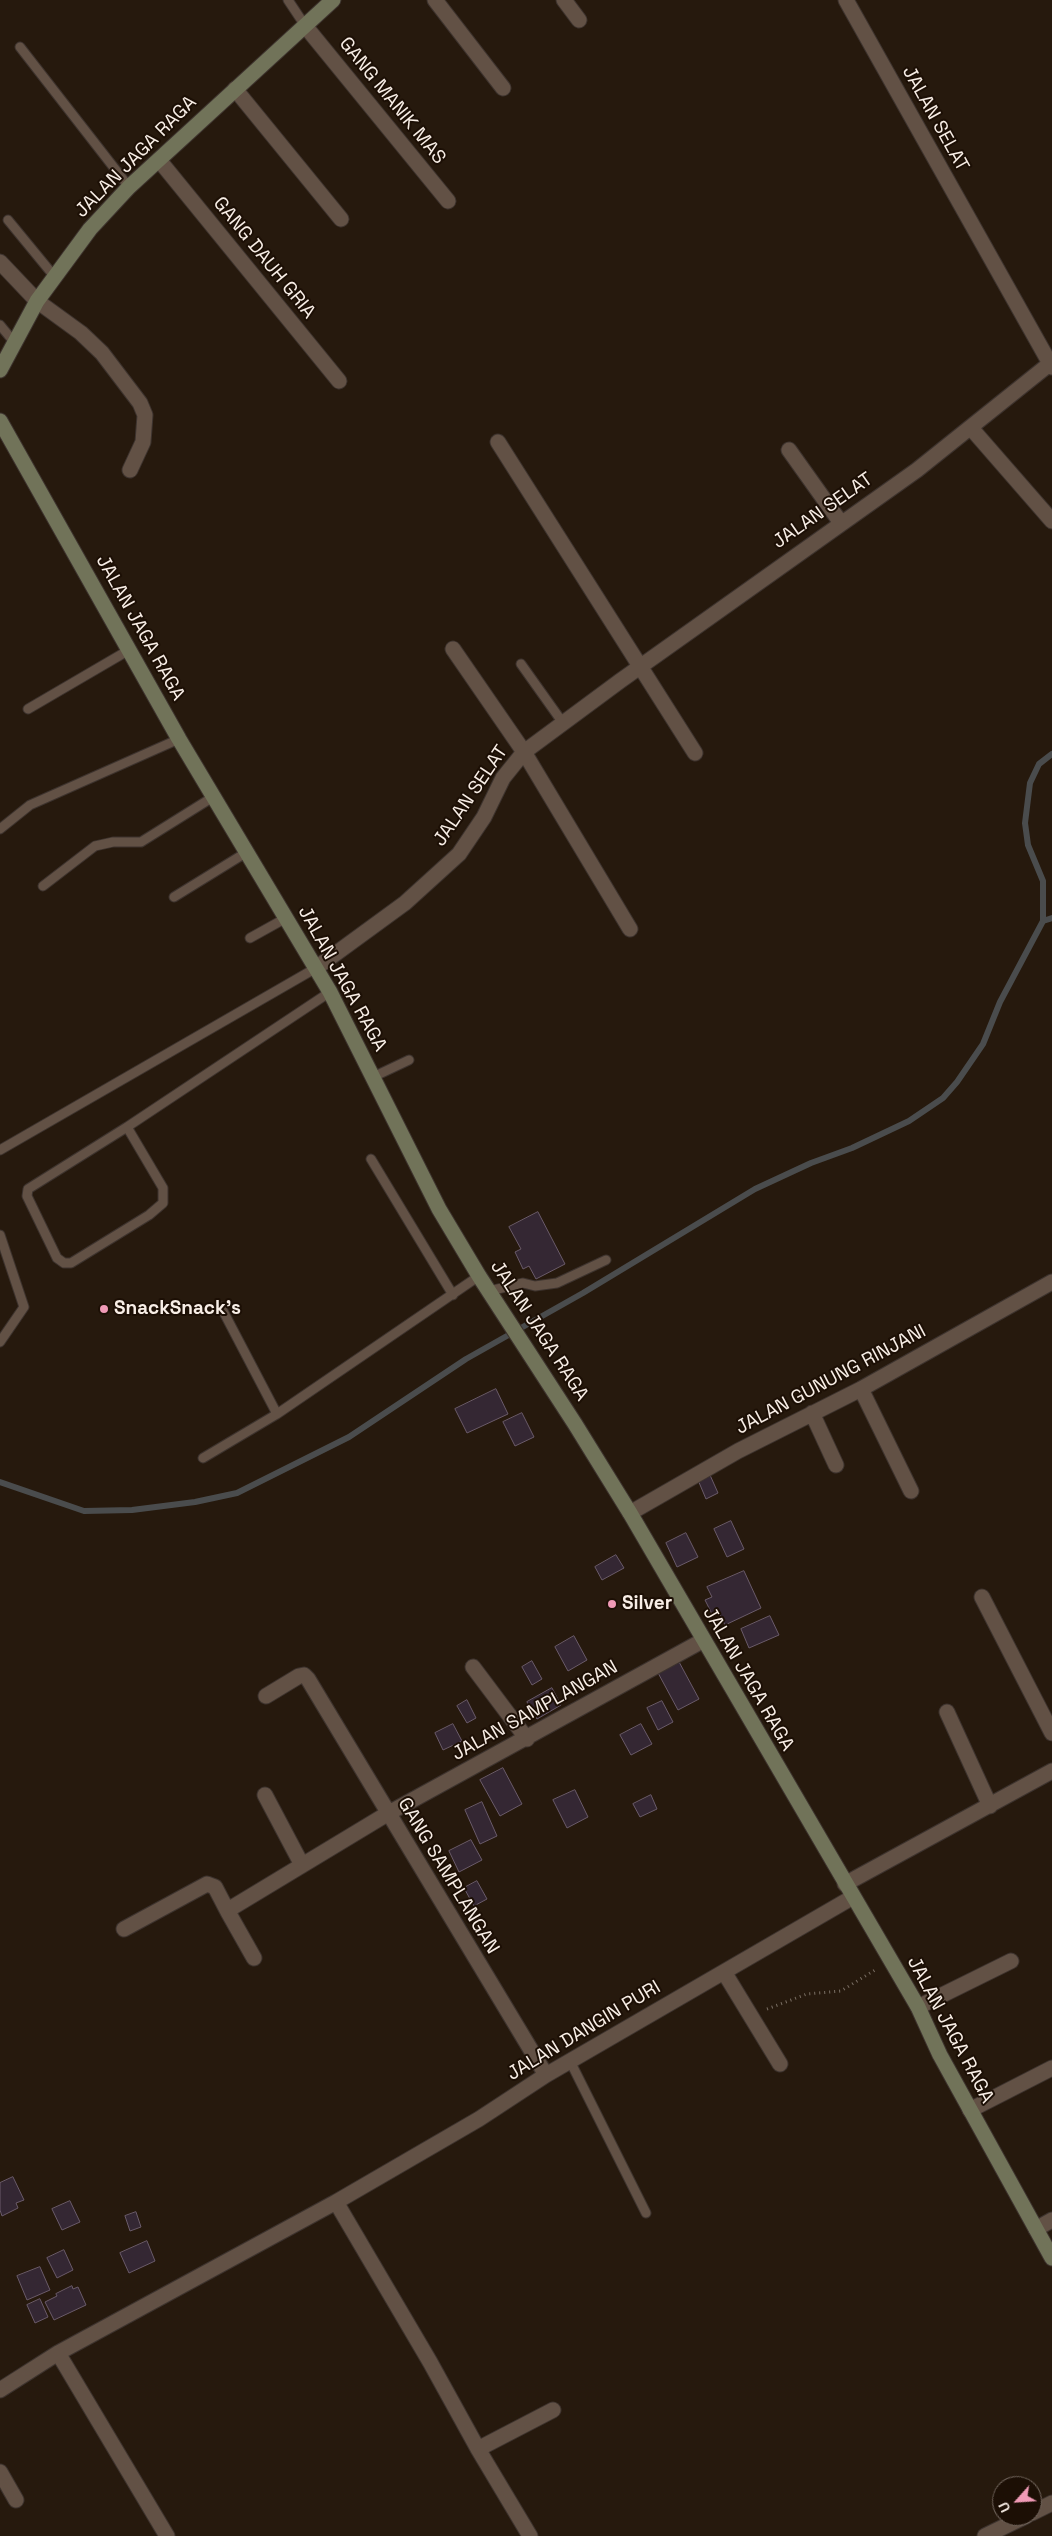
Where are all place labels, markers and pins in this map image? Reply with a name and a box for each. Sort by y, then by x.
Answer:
place label: SnackSnack's [114,1298,241,1320]
marker: SnackSnack's [98,1303,110,1315]
place label: Silver [622,1593,672,1615]
marker: Silver [606,1598,618,1610]

